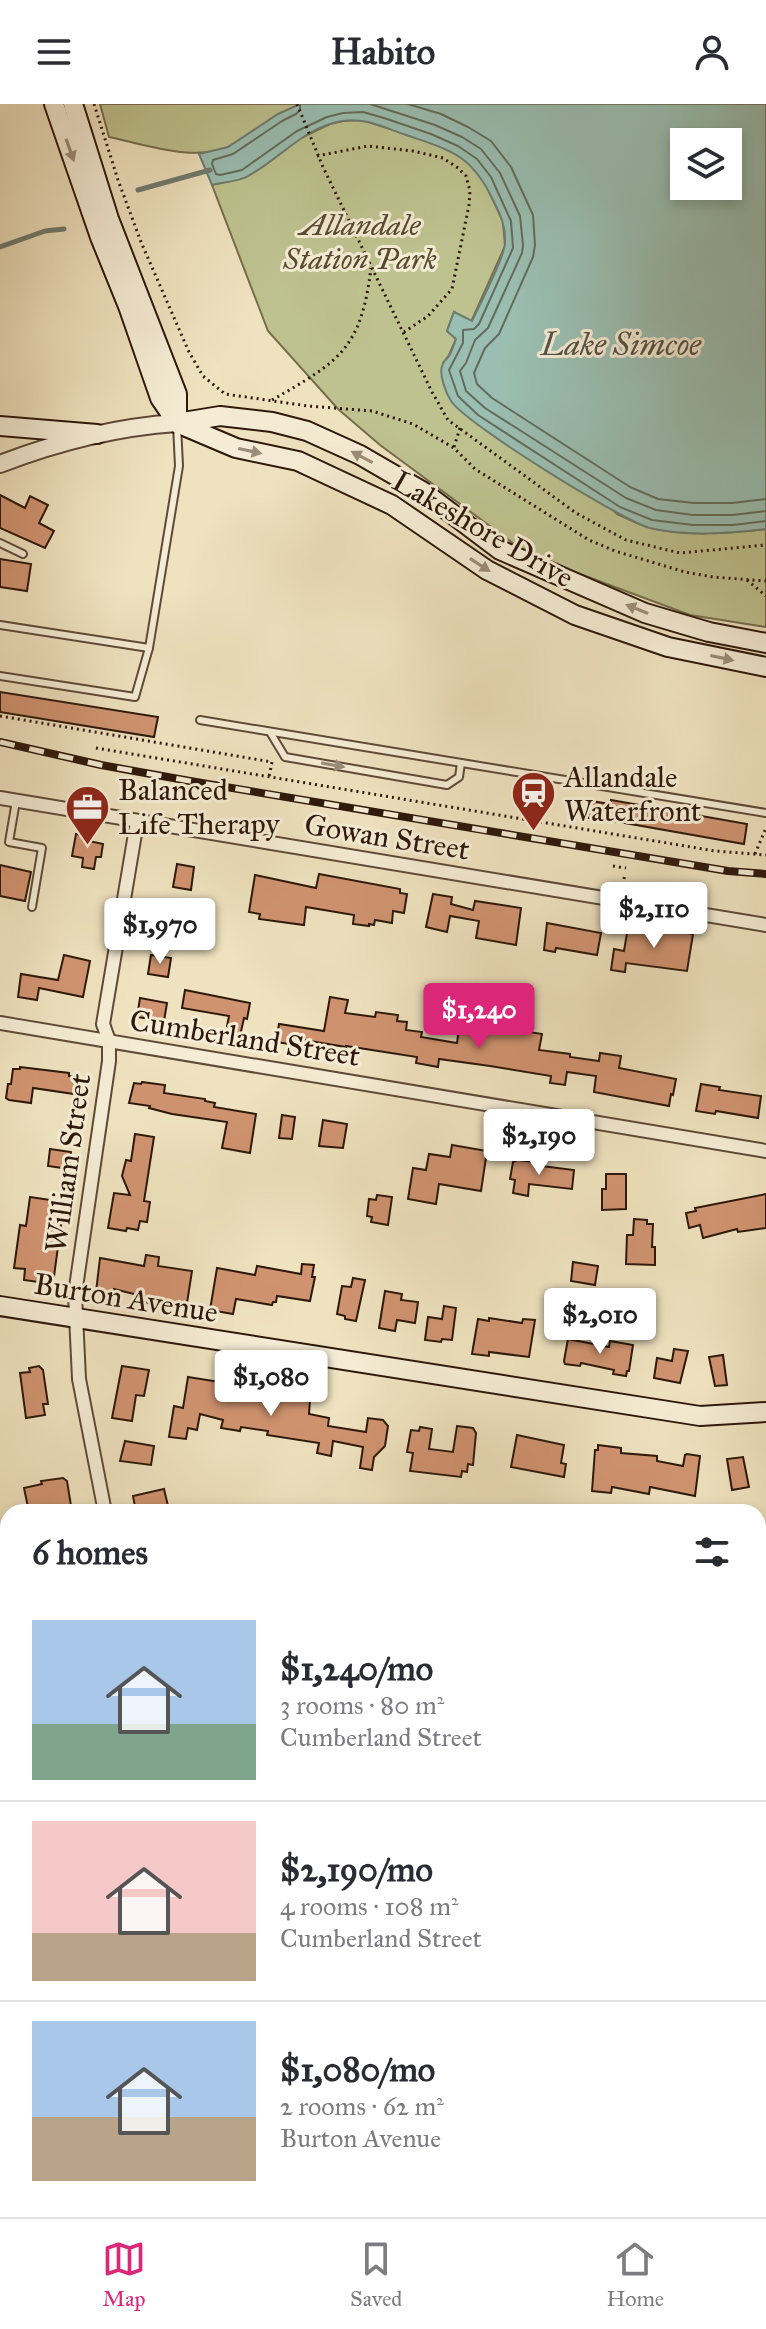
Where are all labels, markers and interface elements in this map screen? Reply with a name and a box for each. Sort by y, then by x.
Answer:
icon: menu [32,30,76,74]
text: Habito [331,30,435,74]
icon: person [690,30,734,74]
map controls [670,128,742,200]
button: layers [670,128,742,200]
one-way arrow [64,138,77,162]
park label: Allandale Station Park [282,207,437,277]
water label: Lake Simcoe [539,325,702,364]
one-way arrow [237,445,262,458]
one-way arrow [350,451,373,464]
street label: Lakeshore Drive [386,463,580,595]
one-way arrow [470,558,491,573]
one-way arrow [625,602,649,615]
one-way arrow [709,652,734,665]
place label: Allandale Waterfront [562,759,702,829]
one-way arrow [321,760,346,772]
station icon: Allandale Waterfront [509,770,557,833]
place label: Balanced Life Therapy [118,772,281,842]
office icon: Balanced Life Therapy [63,783,111,846]
street label: Gowan Street [302,806,472,868]
pin: $2,110 [589,882,719,950]
text: $2,110 [618,892,690,924]
pin: $1,970 [95,898,225,966]
text: $1,970 [122,908,198,940]
pin: $1,240 [414,983,544,1051]
text: $1,240 [441,993,517,1025]
street label: Cumberland Street [127,1002,363,1074]
street label: William Street [38,1071,98,1255]
pin: $2,190 [474,1109,604,1177]
text: $2,190 [502,1119,576,1151]
street label: Burton Avenue [31,1266,221,1330]
pin: $2,010 [535,1288,665,1356]
text: $2,010 [562,1298,638,1330]
pin: $1,080 [206,1350,336,1418]
text: $1,080 [233,1360,309,1392]
icon: filters [690,1530,734,1574]
text: 6 homes [32,1532,148,1573]
text: $1,240/mo [280,1648,433,1689]
icon: home [96,1652,192,1748]
text: 3 rooms · 80 m² [280,1689,444,1721]
text: Cumberland Street [280,1721,482,1753]
text: $2,190/mo [280,1849,433,1890]
icon: home [96,1853,192,1949]
text: 4 rooms · 108 m² [280,1890,459,1922]
text: Cumberland Street [280,1922,482,1954]
text: $1,080/mo [280,2049,435,2090]
icon: home [96,2053,192,2149]
text: 2 rooms · 62 m² [280,2090,444,2122]
text: Burton Avenue [280,2122,441,2154]
tab: Map [102,2237,146,2312]
tab: Saved [350,2237,402,2312]
tab: Home [606,2237,664,2312]

